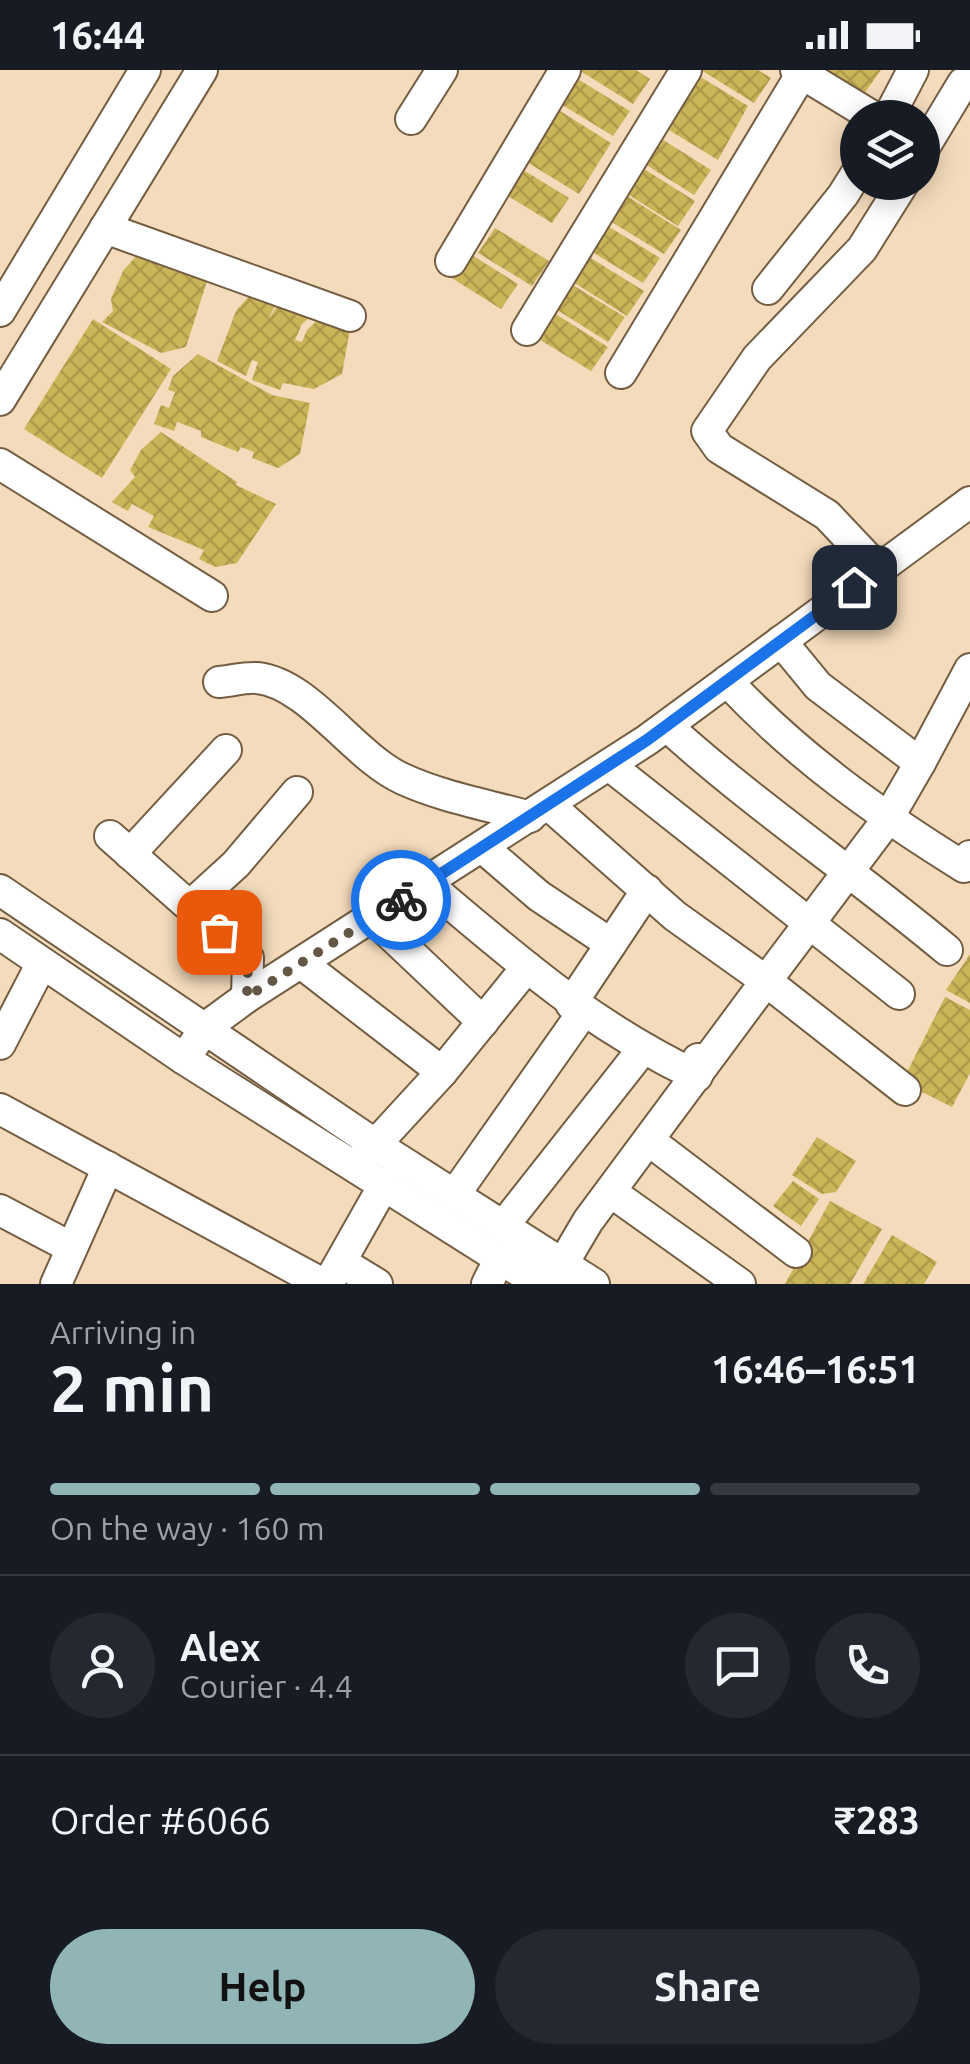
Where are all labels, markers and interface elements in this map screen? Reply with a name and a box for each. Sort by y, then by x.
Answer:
text: 16:44 [50,14,145,56]
map controls [840,100,940,200]
button: layers [840,100,940,200]
pin [812,545,897,630]
icon: home [827,560,882,615]
courier [351,850,451,950]
icon: bike [374,873,429,928]
pin [177,890,262,975]
icon: bag [192,905,247,960]
text: Arriving in [50,1314,196,1350]
text: 16:46–16:51 [711,1348,920,1390]
text: 2 min [50,1351,214,1424]
text: On the way · 160 m [50,1510,325,1546]
button: person [50,1613,155,1718]
button: chat [685,1613,790,1718]
button: phone [815,1613,920,1718]
text: Alex [180,1626,261,1668]
text: Courier · 4.4 [180,1668,353,1704]
text: Order #6066 [50,1799,271,1841]
text: ₹283 [834,1799,920,1841]
button: Help [50,1929,475,2044]
button: Share [495,1929,920,2044]

